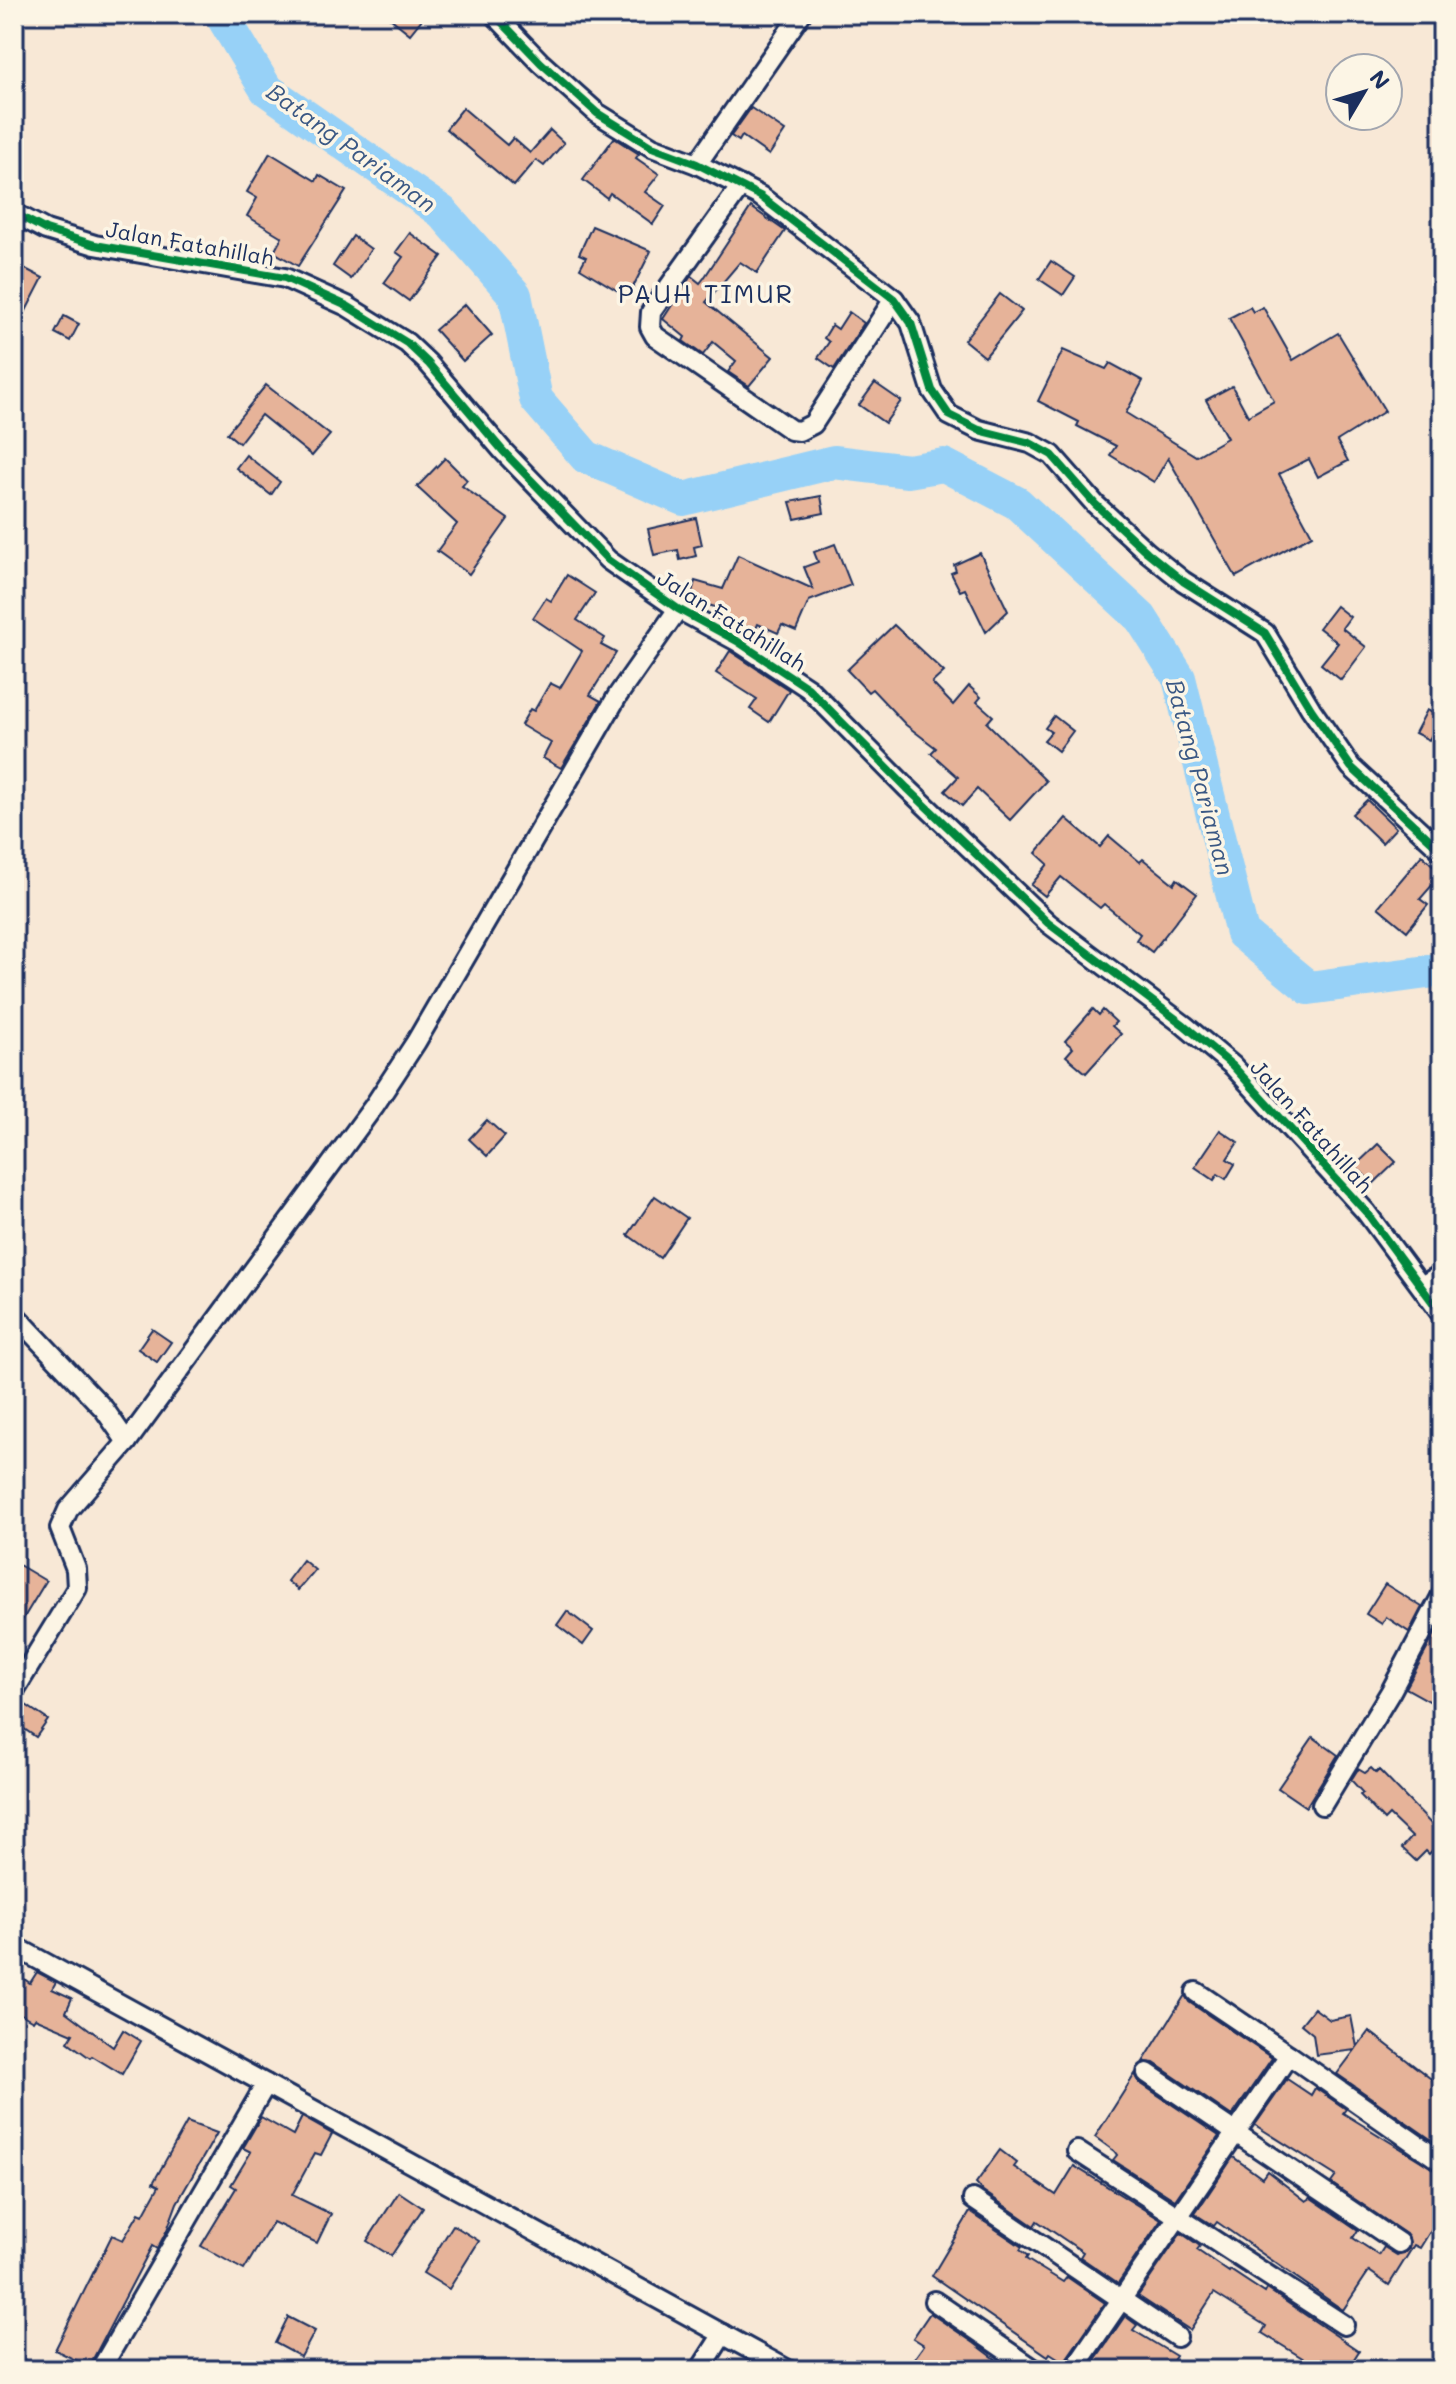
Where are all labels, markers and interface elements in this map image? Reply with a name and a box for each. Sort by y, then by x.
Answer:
north arrow [1324,52,1404,132]
text: N [1364,64,1397,95]
water label: Batang Pariaman [261,75,443,219]
street label: Jalan Fatahillah [104,214,276,272]
district label: PAUH TIMUR [618,276,794,310]
street label: Jalan Fatahillah [652,563,812,677]
water label: Batang Pariaman [1160,676,1242,878]
street label: Jalan Fatahillah [1244,1053,1380,1199]

